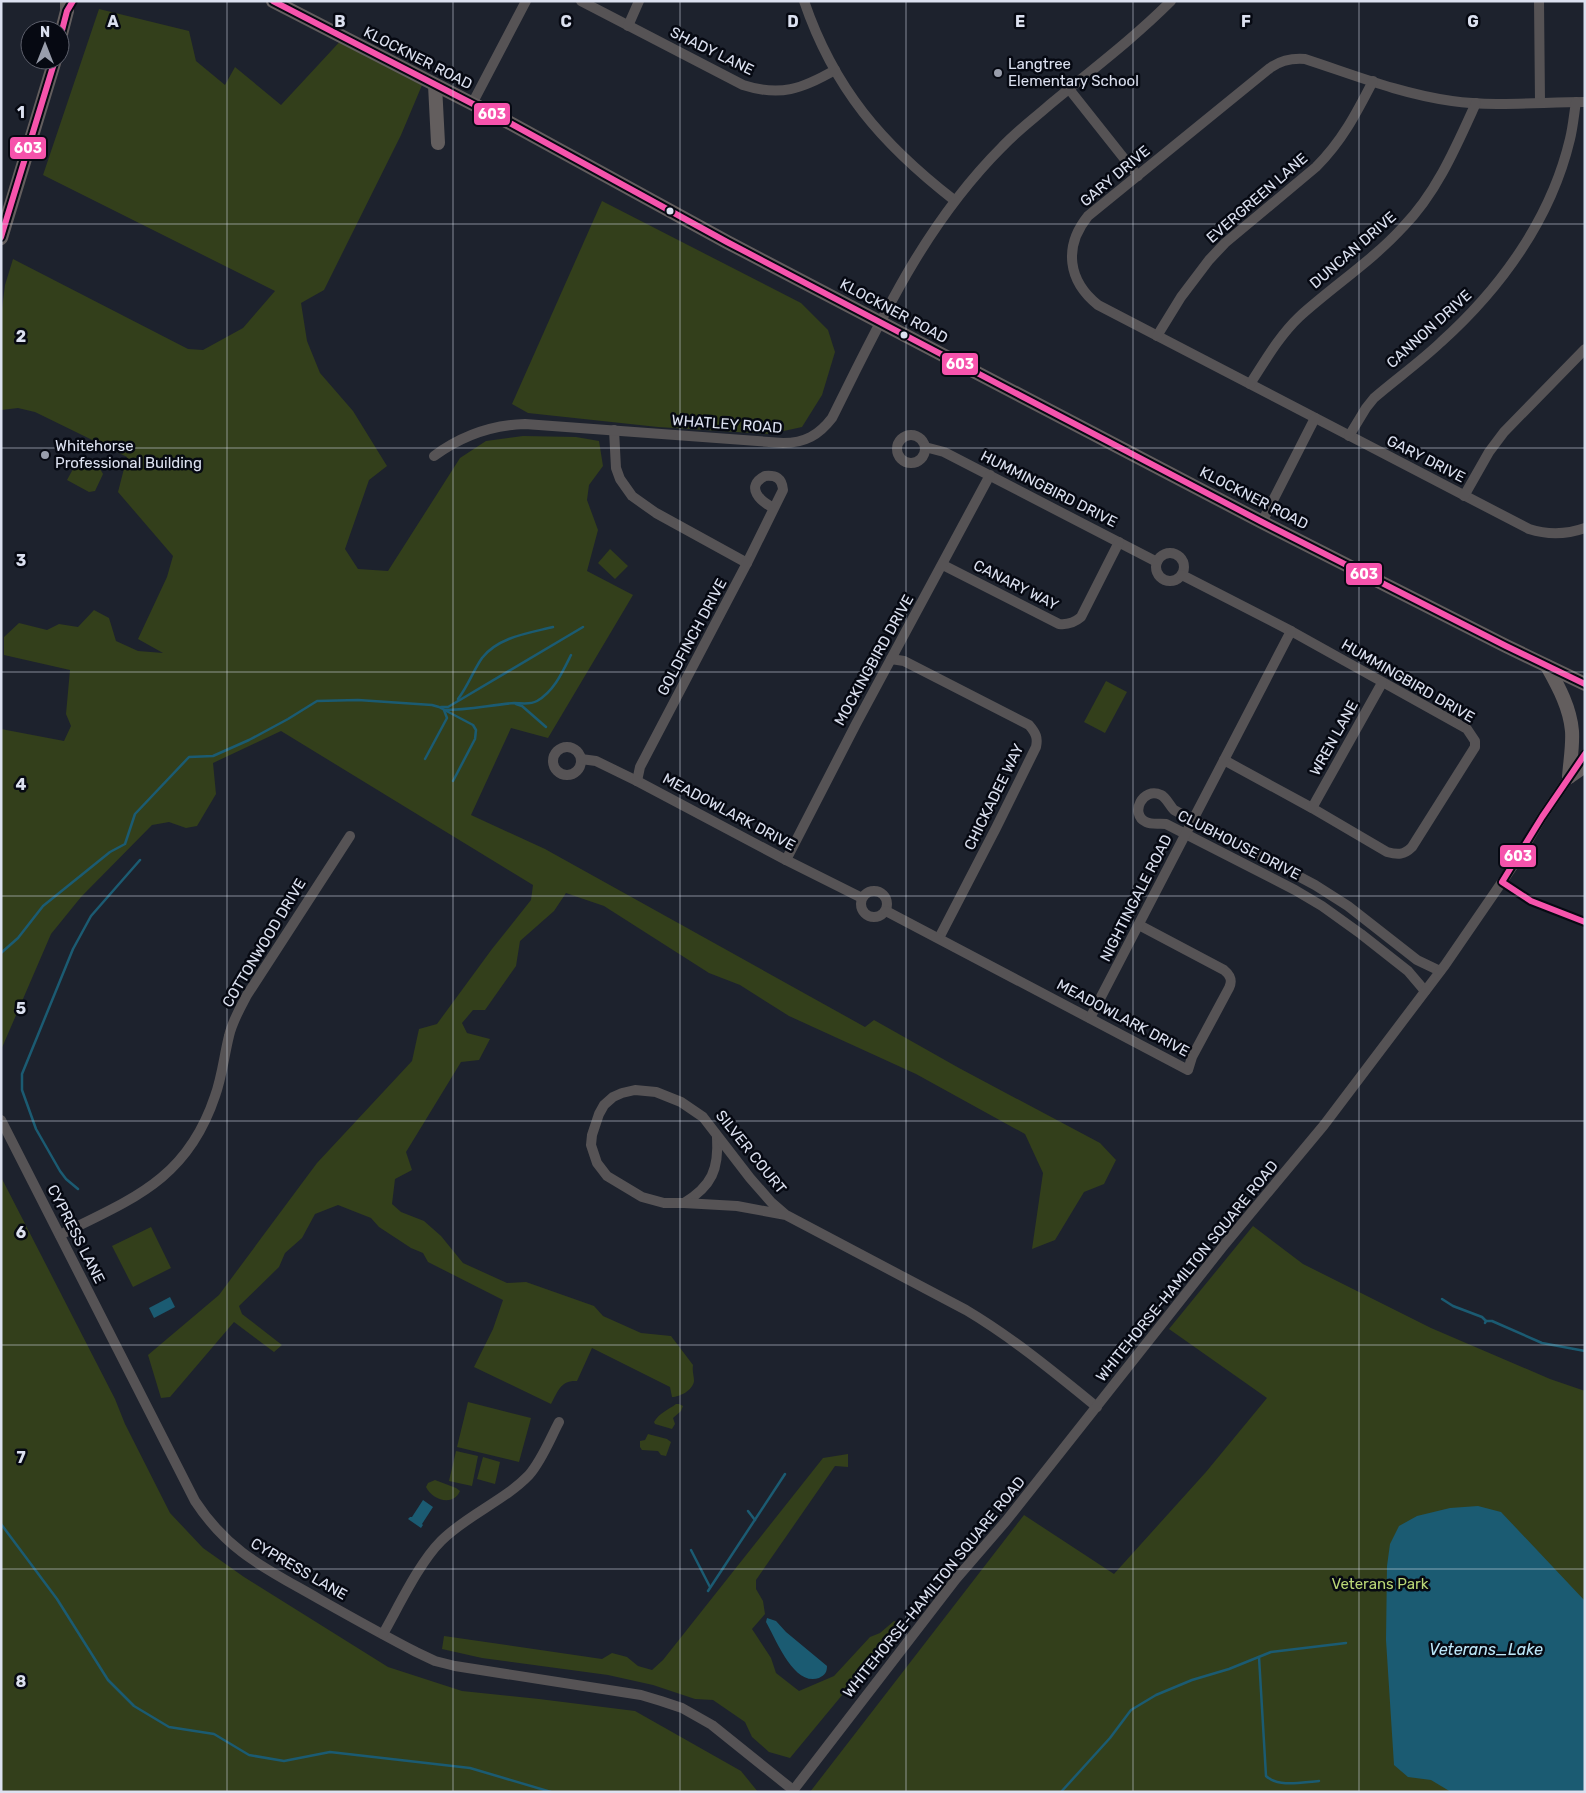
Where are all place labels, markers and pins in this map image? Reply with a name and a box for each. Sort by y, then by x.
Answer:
place label: Langtree Elementary School [1008,55,1139,90]
marker: Langtree Elementary School [992,67,1004,79]
unlabelled marker [665,206,675,216]
unlabelled marker [899,330,909,340]
place label: Whitehorse Professional Building [55,437,202,472]
marker: Whitehorse Professional Building [39,449,51,461]

